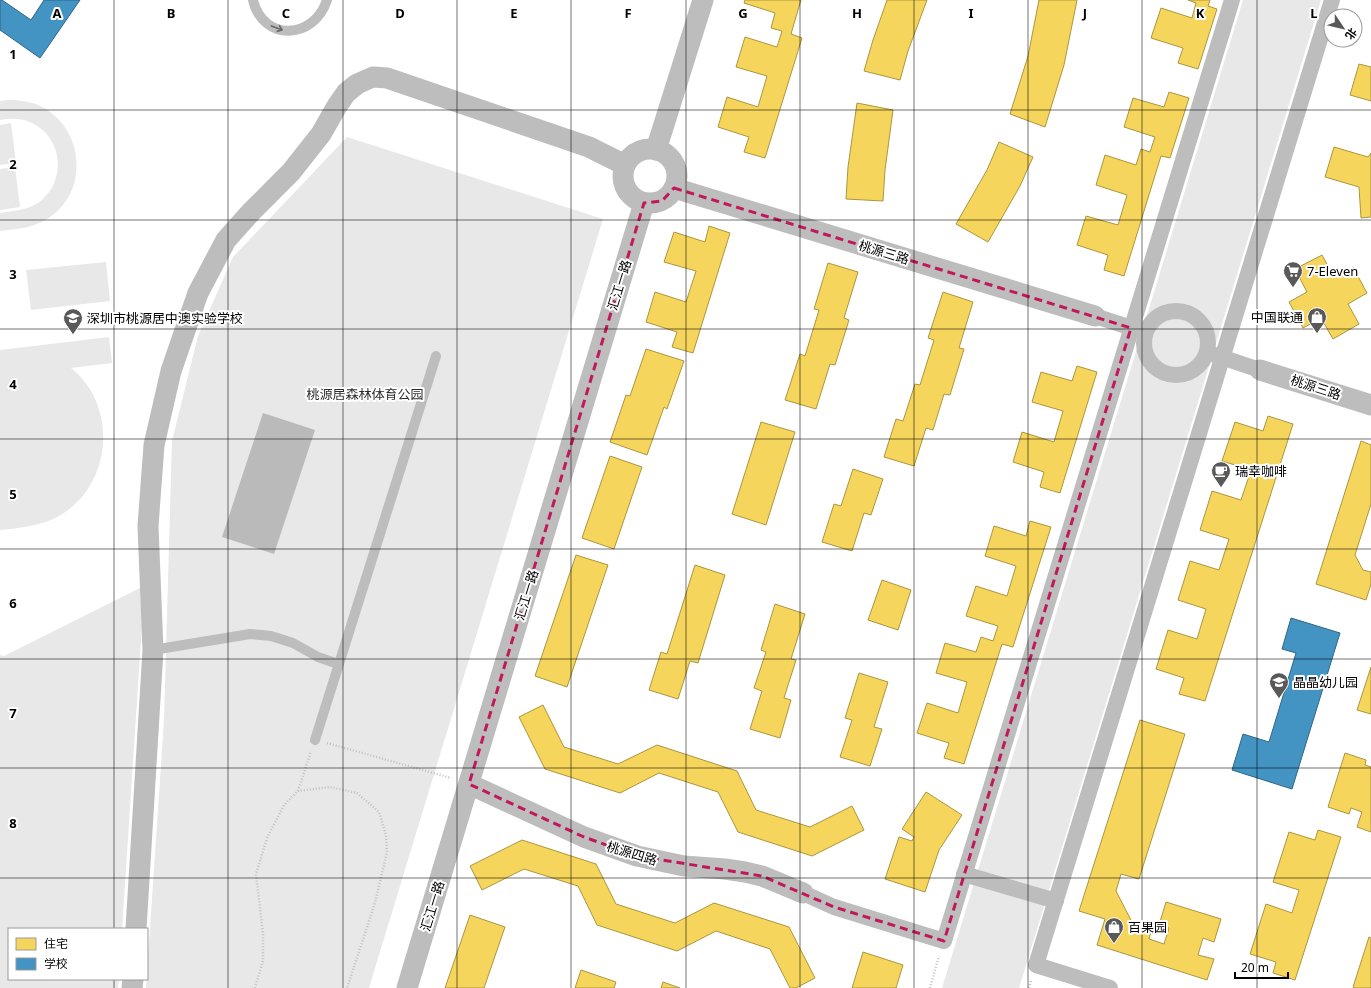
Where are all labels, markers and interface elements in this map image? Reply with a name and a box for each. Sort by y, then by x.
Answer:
text: A [53,4,62,22]
text: B [167,4,175,22]
text: C [282,4,290,22]
text: D [395,4,405,22]
text: E [510,4,518,22]
text: F [624,4,632,22]
text: G [738,4,748,22]
text: H [852,4,862,22]
text: I [968,4,974,22]
text: J [1082,4,1087,22]
text: K [1196,4,1205,22]
text: L [1310,4,1318,22]
north arrow [1323,8,1363,48]
one-way arrow [271,24,283,32]
text: 北 [1342,25,1361,43]
text: 1 [9,45,17,63]
text: 2 [9,155,17,173]
street label: 桃源三路 [856,236,912,268]
street label: 汇江一路 [603,257,635,313]
supermarket icon: 7-Eleven [1282,260,1304,288]
place label: 7-Eleven [1307,262,1358,280]
text: 3 [9,265,17,283]
shop icon: 中国联通 [1306,306,1328,334]
school or university icon: 深圳市桃源居中澳实验学校 [62,307,84,335]
place label: 中国联通 [1251,308,1303,326]
place label: 深圳市桃源居中澳实验学校 [87,309,243,327]
street label: 桃源三路 [1288,370,1344,404]
text: 4 [9,375,17,393]
park label: 桃源居森林体育公园 [306,385,424,403]
cafe icon: 瑞幸咖啡 [1210,460,1232,488]
place label: 瑞幸咖啡 [1235,462,1287,480]
text: 5 [9,485,17,503]
street label: 汇江一路 [510,567,542,623]
text: 6 [9,594,17,612]
school or university icon: 晶晶幼儿园 [1268,671,1290,699]
place label: 晶晶幼儿园 [1293,673,1358,691]
text: 7 [9,704,17,722]
text: 8 [9,814,17,832]
street label: 桃源四路 [604,837,660,869]
street label: 汇江一路 [416,878,448,934]
shop icon: 百果园 [1103,916,1125,944]
place label: 百果园 [1128,918,1167,936]
legend [8,928,148,980]
text: 住宅 [44,935,68,952]
scale bar [1235,954,1288,980]
text: 学校 [44,955,68,972]
text: 20 m [1241,959,1269,976]

